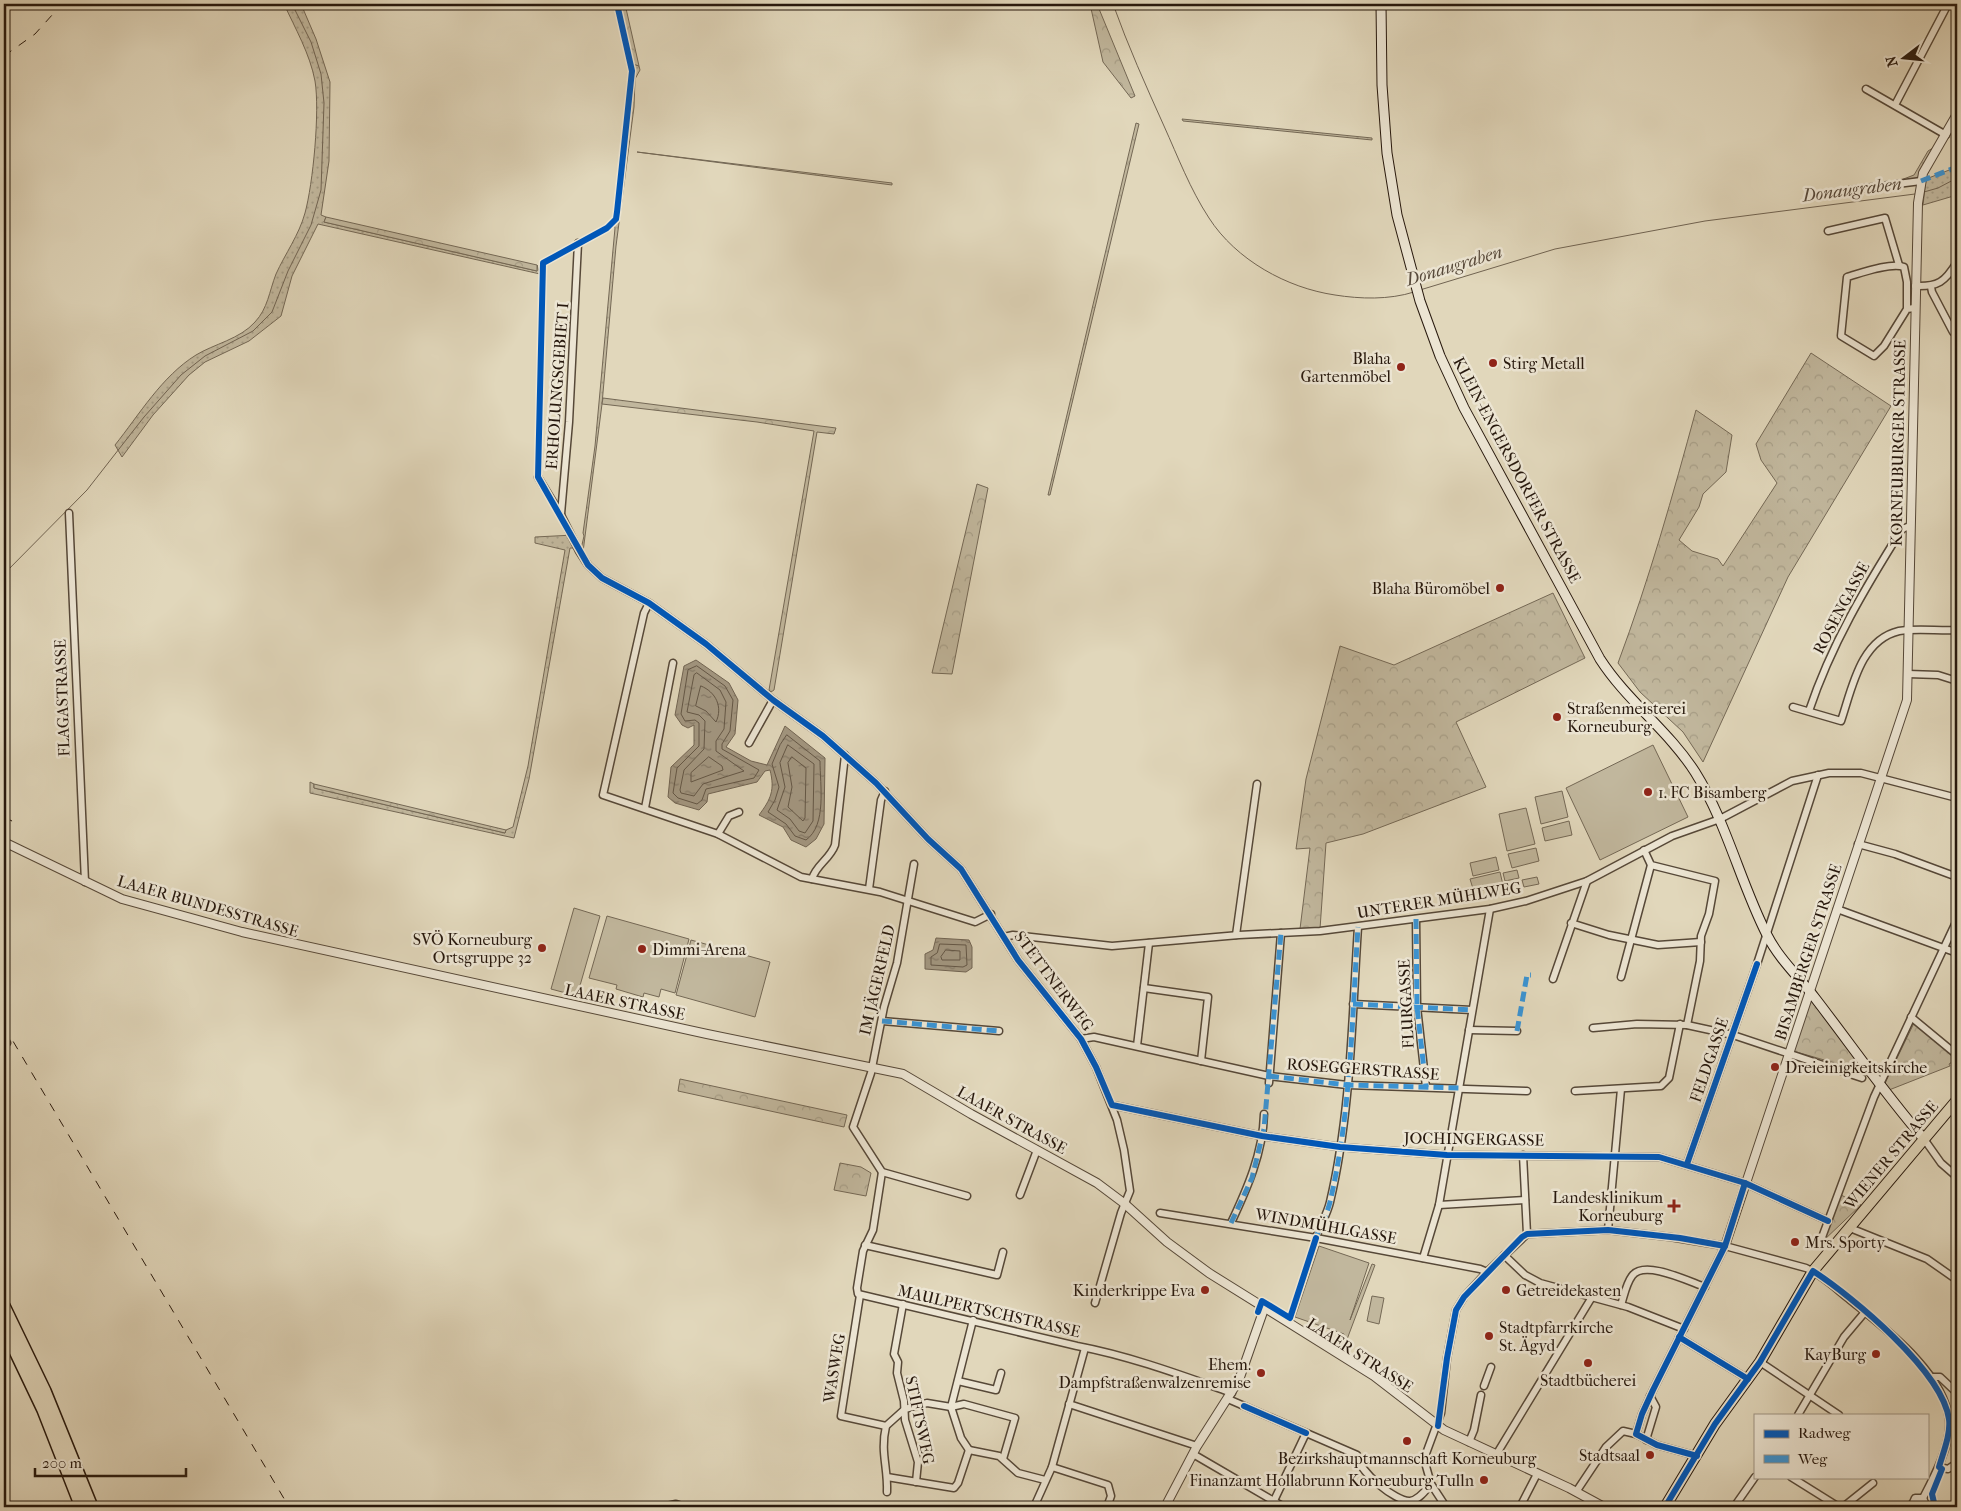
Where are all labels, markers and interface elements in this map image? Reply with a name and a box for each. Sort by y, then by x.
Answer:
north arrow [1878,32,1928,82]
text: N [1882,54,1902,69]
water label: Donaugraben [1800,174,1903,207]
water label: Donaugraben [1402,241,1505,291]
street label: ERHOLUNGSGEBIET I [542,302,572,470]
street label: KORNEUBURGER STRASSE [1887,339,1909,546]
place label: Blaha Gartenmöbel [1301,349,1392,386]
street label: KLEIN-ENGERSDORFER STRASSE [1449,354,1585,586]
place label: Stirg Metall [1503,354,1585,373]
marker: Stirg Metall [1487,357,1499,369]
marker: Blaha Gartenmöbel [1395,361,1407,373]
street label: ROSENGASSE [1809,558,1873,657]
place label: Blaha Büromöbel [1372,579,1491,598]
marker: Blaha Büromöbel [1494,582,1506,594]
street label: FLAGASTRASSE [50,639,74,757]
place label: Straßenmeisterei Korneuburg [1567,699,1686,736]
marker: Straßenmeisterei Korneuburg [1551,711,1563,723]
place label: 1. FC Bisamberg [1658,783,1767,802]
marker: 1. FC Bisamberg [1642,786,1654,798]
street label: BISAMBERGER STRASSE [1770,861,1846,1043]
street label: LAAER BUNDESSTRASSE [115,871,301,941]
street label: UNTERER MÜHLWEG [1355,878,1523,922]
street label: IM JÄGERFELD [855,923,899,1037]
street label: STETTNERWEG [1010,927,1098,1035]
place label: SVÖ Korneuburg Ortsgruppe 32 [413,930,532,967]
place label: Dimmi-Arena [652,940,747,959]
marker: SVÖ Korneuburg Ortsgruppe 32 [536,942,548,954]
marker: Dimmi-Arena [636,943,648,955]
street label: FLURGASSE [1394,959,1418,1049]
street label: LAAER STRASSE [563,980,687,1024]
street label: FELDGASSE [1686,1015,1732,1105]
street label: ROSEGGERSTRASSE [1286,1054,1440,1084]
place label: Dreieinigkeitskirche [1785,1058,1927,1077]
marker: Dreieinigkeitskirche [1769,1061,1781,1073]
street label: LAAER STRASSE [954,1082,1070,1158]
street label: WIENER STRASSE [1839,1097,1942,1214]
street label: JOCHINGERGASSE [1402,1128,1545,1150]
place label: Landesklinikum Korneuburg [1552,1188,1664,1225]
marker: Landesklinikum Korneuburg [1667,1199,1681,1213]
street label: WINDMÜHLGASSE [1253,1204,1398,1248]
place label: Mrs. Sporty [1805,1233,1885,1252]
marker: Mrs. Sporty [1789,1236,1801,1248]
street label: MAULPERTSCHSTRASSE [896,1281,1082,1341]
place label: Kinderkrippe Eva [1073,1281,1196,1300]
place label: Getreidekasten [1516,1281,1622,1300]
marker: Kinderkrippe Eva [1199,1284,1211,1296]
marker: Getreidekasten [1500,1284,1512,1296]
street label: LAAER STRASSE [1303,1314,1417,1397]
place label: Stadtpfarrkirche St. Ägyd [1499,1318,1613,1355]
marker: Stadtpfarrkirche St. Ägyd [1483,1330,1495,1342]
street label: WASWEG [819,1332,849,1405]
place label: KayBurg [1804,1345,1866,1364]
marker: KayBurg [1870,1348,1882,1360]
place label: Ehem. Dampfstraßenwalzenremise [1058,1355,1251,1392]
marker: Stadtbücherei [1582,1357,1594,1369]
marker: Ehem. Dampfstraßenwalzenremise [1255,1367,1267,1379]
place label: Stadtbücherei [1540,1371,1636,1390]
street label: STIFTSWEG [901,1374,939,1466]
legend [1754,1414,1928,1478]
text: Radweg [1798,1424,1851,1442]
marker: Bezirkshauptmannschaft Korneuburg [1401,1435,1413,1447]
scale bar [35,1446,186,1478]
place label: Stadtsaal [1579,1446,1641,1465]
place label: Bezirkshauptmannschaft Korneuburg [1278,1449,1537,1468]
marker: Stadtsaal [1644,1449,1656,1461]
text: Weg [1797,1450,1828,1468]
text: 200 m [42,1454,82,1472]
place label: Finanzamt Hollabrunn Korneuburg Tulln [1189,1471,1475,1490]
marker: Finanzamt Hollabrunn Korneuburg Tulln [1478,1474,1490,1486]

